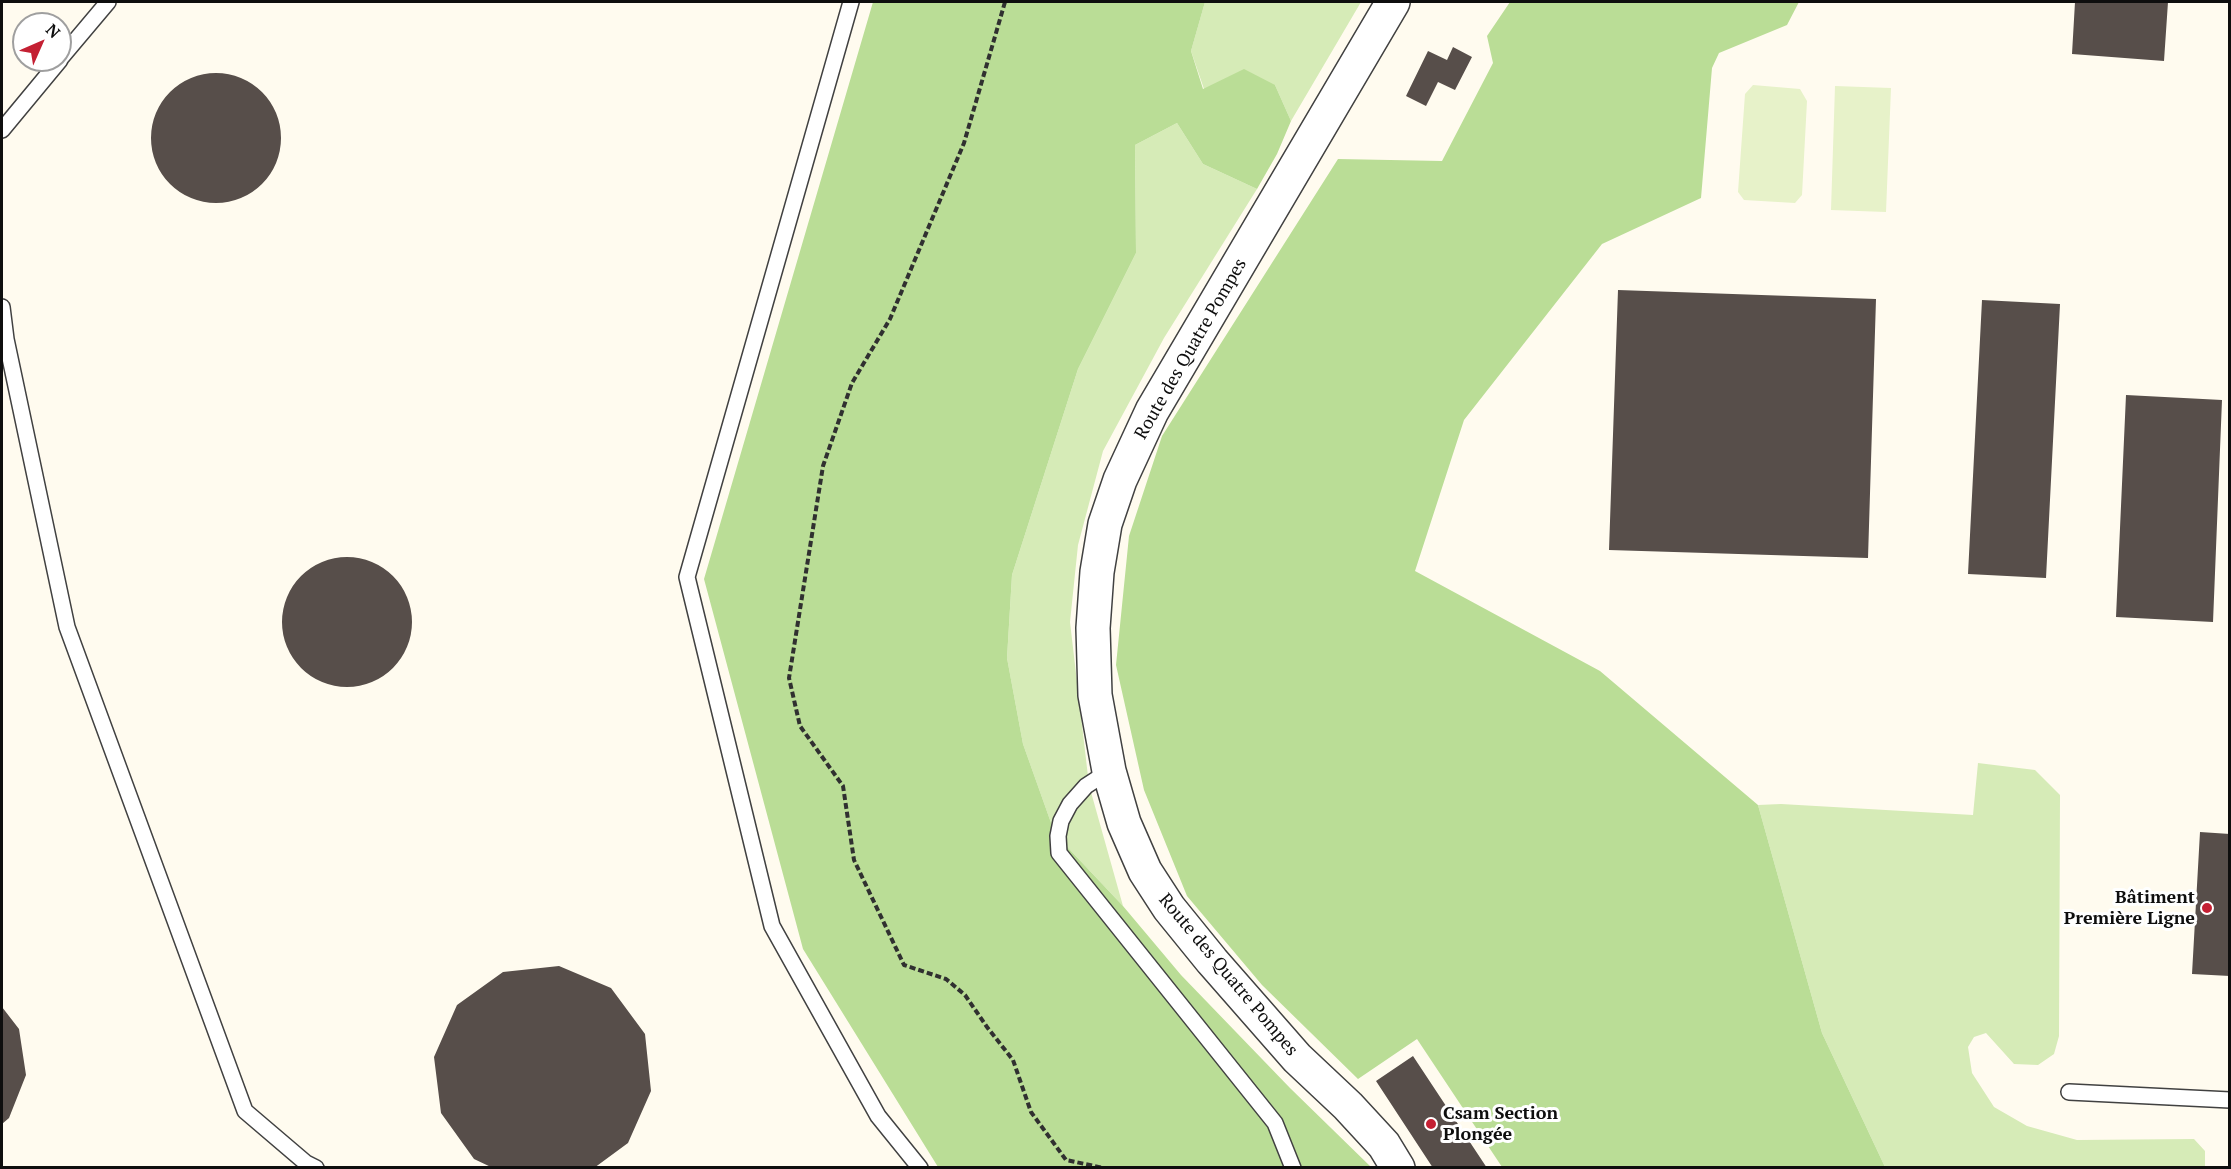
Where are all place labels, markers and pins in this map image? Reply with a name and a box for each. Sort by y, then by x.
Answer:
place label: Bâtiment Première Ligne [2064,887,2195,930]
marker: Bâtiment Première Ligne [2200,901,2214,915]
place label: Csam Section Plongée [1443,1103,1558,1146]
marker: Csam Section Plongée [1424,1117,1438,1131]

